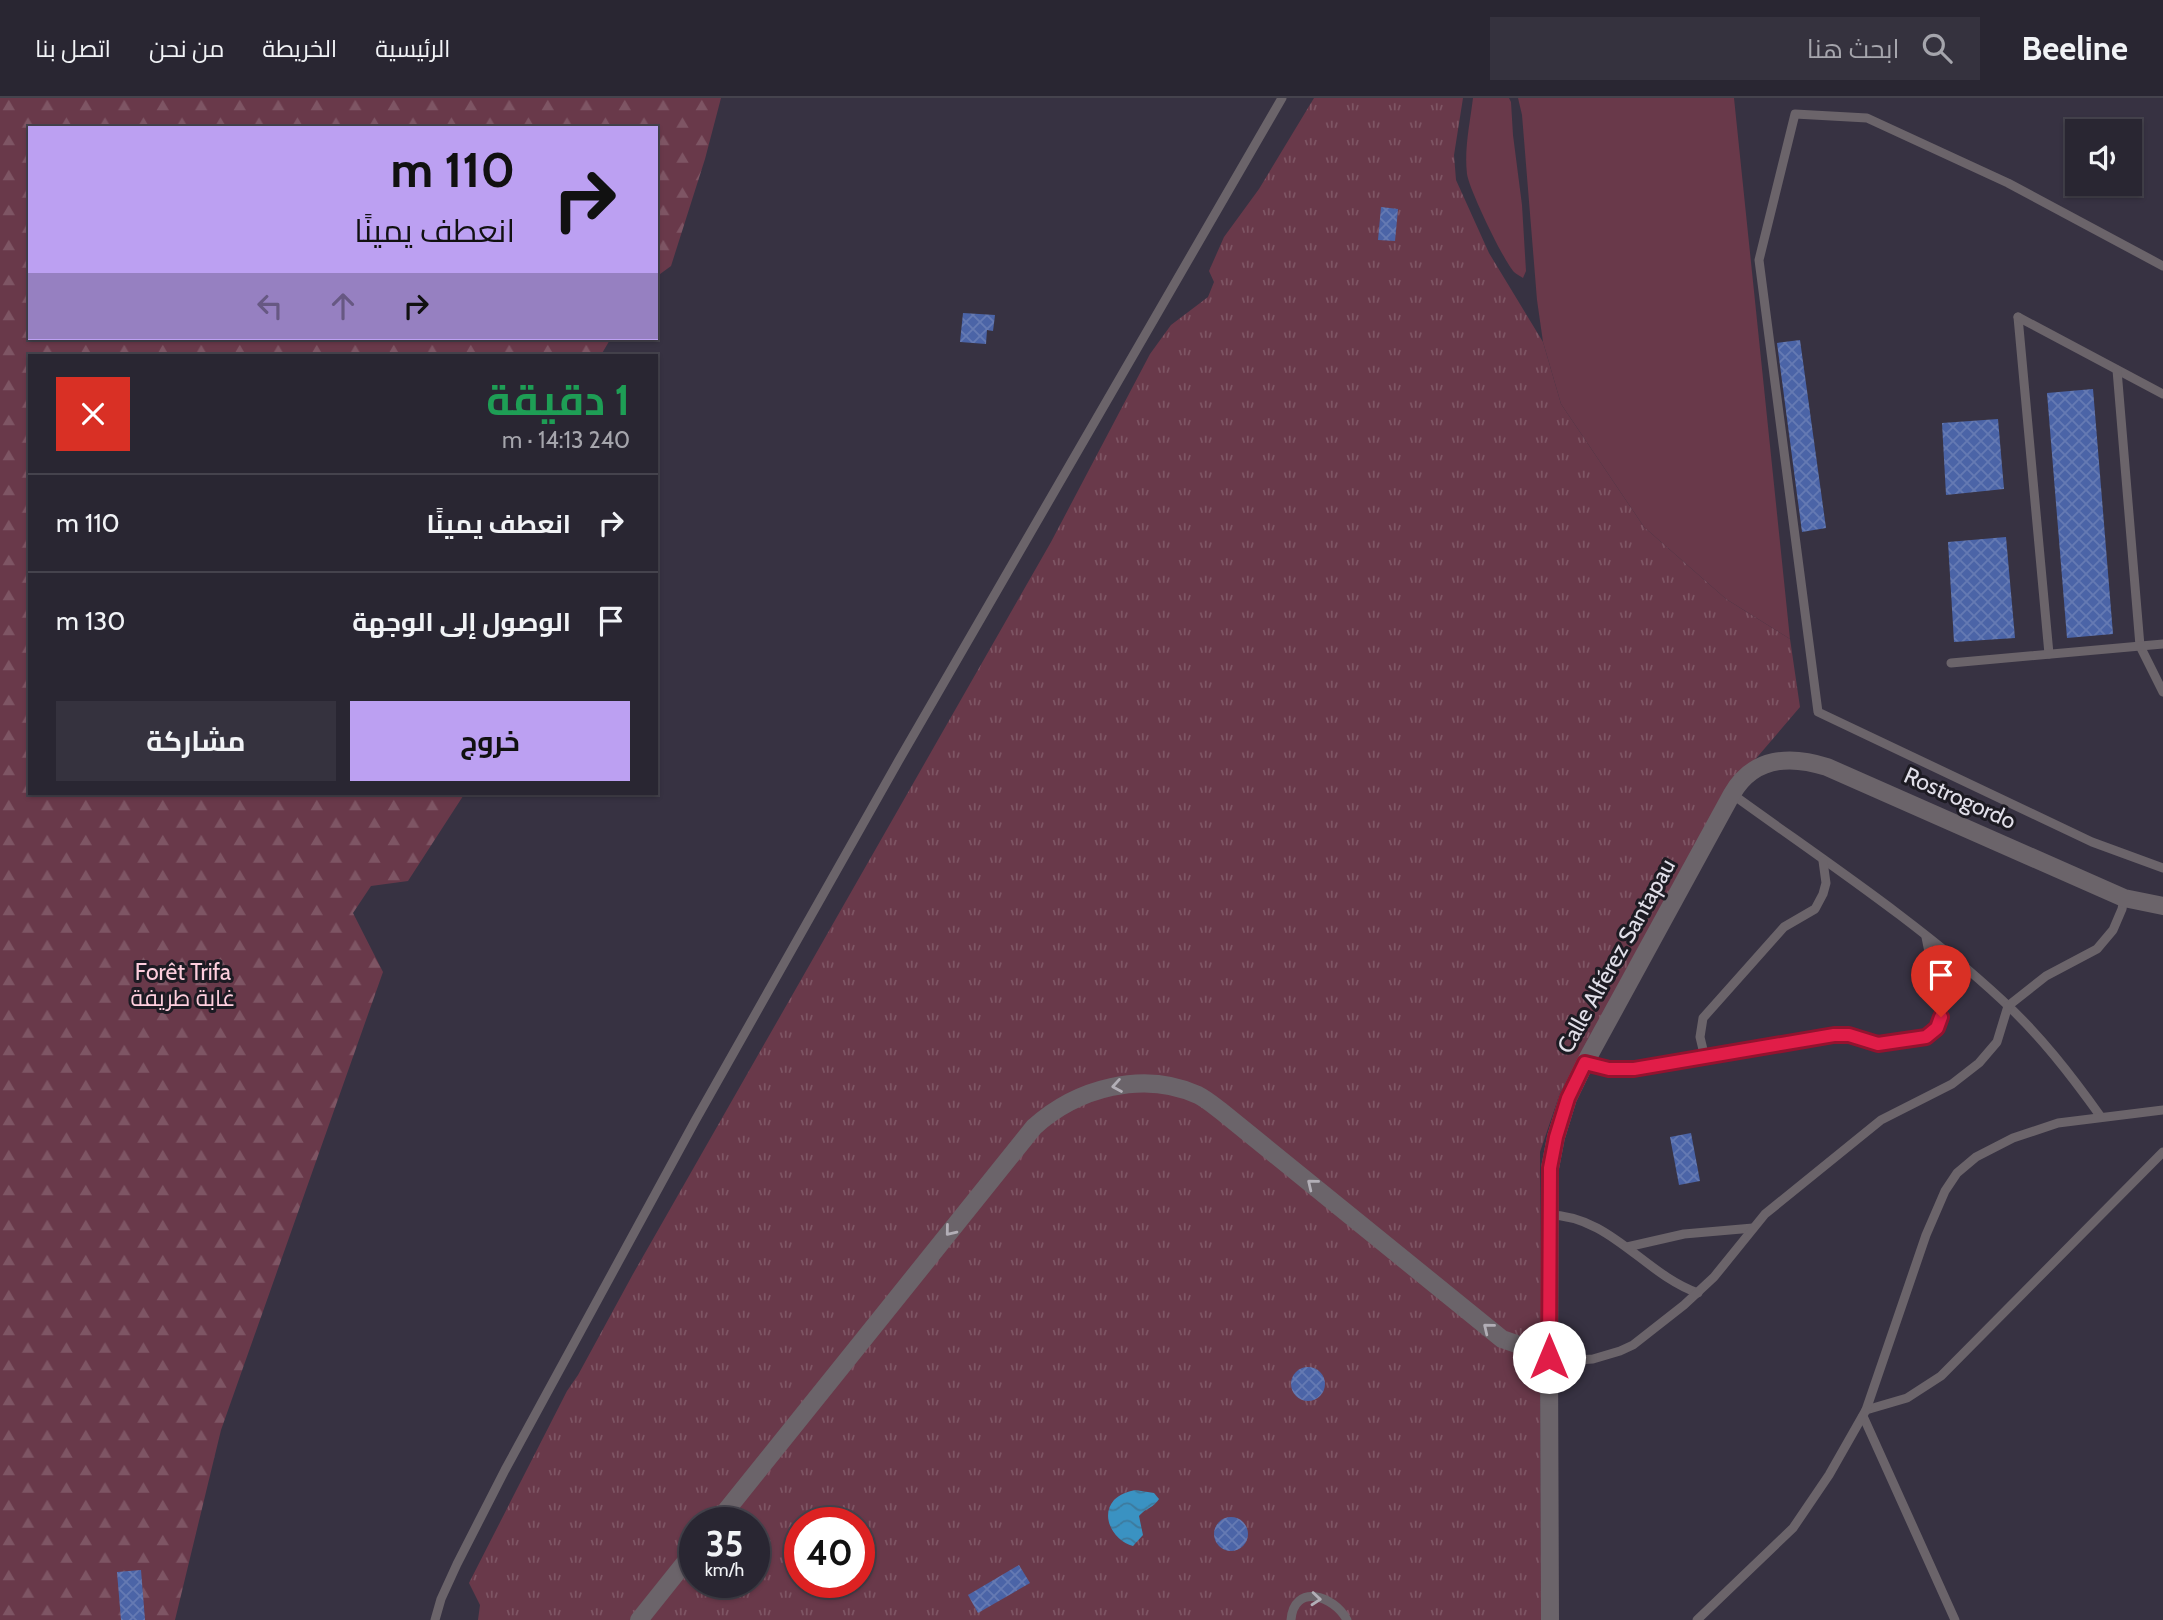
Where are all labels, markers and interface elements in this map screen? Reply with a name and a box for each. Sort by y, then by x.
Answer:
search box [1490,17,1980,80]
text: Beeline [2022,28,2128,68]
icon: search [1918,29,1956,67]
text: ابحث هنا [1807,33,1900,65]
text: اتصل بنا [35,34,111,63]
text: من نحن [149,34,224,63]
text: الخريطة [262,34,337,63]
text: الرئيسية [375,34,451,63]
map controls [2065,119,2142,196]
button: sound [2065,119,2142,196]
text: 110 m [391,140,515,199]
icon: right [539,154,630,245]
text: انعطف يمينًا [354,211,515,250]
icon: left [251,287,289,325]
icon: ahead [324,287,362,325]
icon: right [397,287,435,325]
text: 1 دقيقة [486,374,630,426]
button: close [56,377,130,451]
text: 240 m · 14:13 [502,426,630,454]
icon: right [592,504,630,542]
text: 110 m [56,507,120,539]
text: انعطف يمينًا [427,508,571,540]
icon: arrive [592,602,630,640]
text: 130 m [56,605,125,637]
text: الوصول إلى الوجهة [352,606,571,638]
button: مشاركة [56,701,336,781]
button: خروج [350,701,630,781]
street label: Rostrogordo [1900,761,2020,835]
street label: Calle Alférez Santapau [1551,854,1681,1058]
pin [1911,945,1971,1017]
icon: arrive [1922,956,1960,994]
park label: Forêt Trifa غابة طريفة [131,958,235,1012]
one-way arrow [1111,1078,1123,1093]
one-way arrow [1307,1179,1319,1192]
one-way arrow [946,1224,959,1236]
position arrow [1512,1320,1586,1394]
one-way arrow [1483,1323,1495,1336]
speed limit sign: 40 [784,1507,875,1598]
text: 35 [706,1522,743,1565]
text: km/h [705,1559,744,1581]
one-way arrow [1311,1591,1322,1606]

